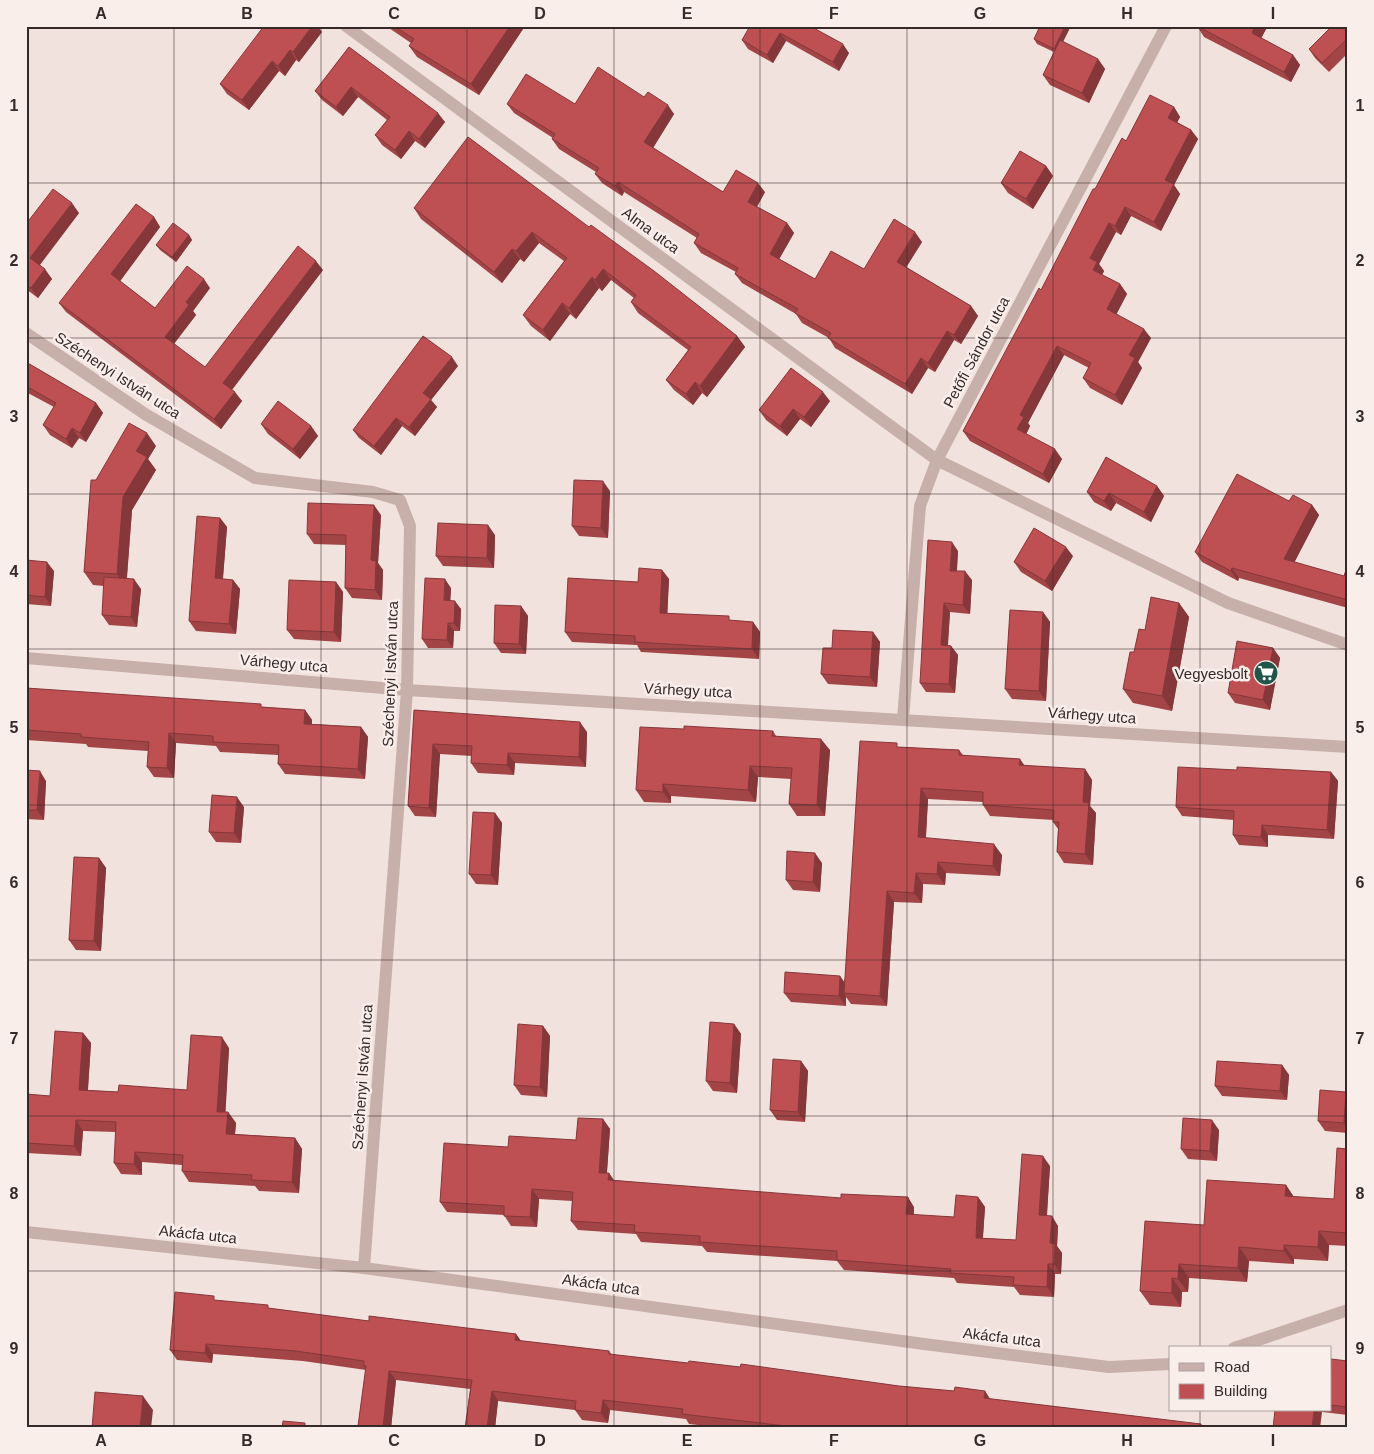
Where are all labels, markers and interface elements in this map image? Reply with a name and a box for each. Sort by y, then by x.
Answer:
text: A [95,5,107,22]
text: B [241,5,253,22]
text: C [388,5,400,22]
text: D [534,5,546,22]
text: E [682,5,693,22]
text: F [829,5,839,22]
text: G [974,5,986,22]
text: H [1121,5,1133,22]
text: I [1271,5,1275,22]
text: 1 [10,97,19,114]
text: 1 [1356,97,1365,114]
street label: Alma utca [619,204,684,257]
text: 2 [10,252,19,269]
text: 2 [1356,252,1365,269]
street label: Petőfi Sándor utca [940,293,1013,410]
street label: Széchenyi István utca [52,328,184,422]
text: 3 [10,408,19,425]
text: 3 [1356,408,1365,425]
text: 4 [10,563,19,580]
text: 4 [1356,563,1365,580]
street label: Széchenyi István utca [379,600,401,747]
street label: Várhegy utca [239,651,329,675]
supermarket icon: Vegyesbolt [1253,660,1279,686]
place label: Vegyesbolt [1175,665,1249,682]
street label: Várhegy utca [643,679,733,701]
street label: Várhegy utca [1047,703,1137,727]
text: 5 [10,719,19,736]
text: 5 [1356,719,1365,736]
text: 6 [10,874,19,891]
text: 6 [1356,874,1365,891]
street label: Széchenyi István utca [348,1003,376,1150]
text: 7 [10,1030,19,1047]
text: 7 [1356,1030,1365,1047]
text: 8 [10,1185,19,1202]
text: 8 [1356,1185,1365,1202]
street label: Akácfa utca [158,1221,239,1247]
street label: Akácfa utca [561,1270,642,1298]
street label: Akácfa utca [962,1324,1043,1350]
text: 9 [10,1340,19,1357]
text: 9 [1356,1340,1365,1357]
legend [1169,1346,1332,1412]
text: Road [1214,1358,1250,1375]
text: Building [1214,1382,1267,1399]
text: A [95,1432,107,1449]
text: B [241,1432,253,1449]
text: C [388,1432,400,1449]
text: D [534,1432,546,1449]
text: E [682,1432,693,1449]
text: F [829,1432,839,1449]
text: G [974,1432,986,1449]
text: H [1121,1432,1133,1449]
text: I [1271,1432,1275,1449]

